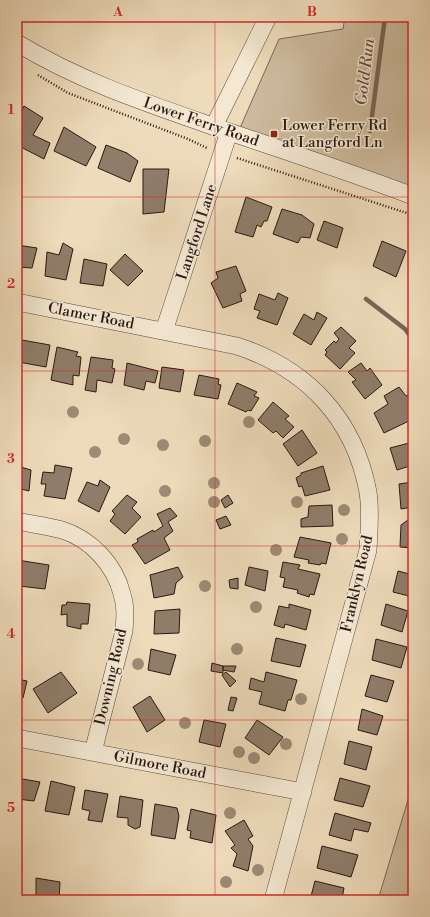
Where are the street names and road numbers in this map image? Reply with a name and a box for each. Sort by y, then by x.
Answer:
street label: Lower Ferry Road [141,93,262,151]
street label: Langford Lane [173,182,221,282]
street label: Clamer Road [46,298,136,334]
street label: Franklyn Road [337,533,378,634]
street label: Downing Road [91,626,131,727]
street label: Gilmore Road [112,747,208,783]

